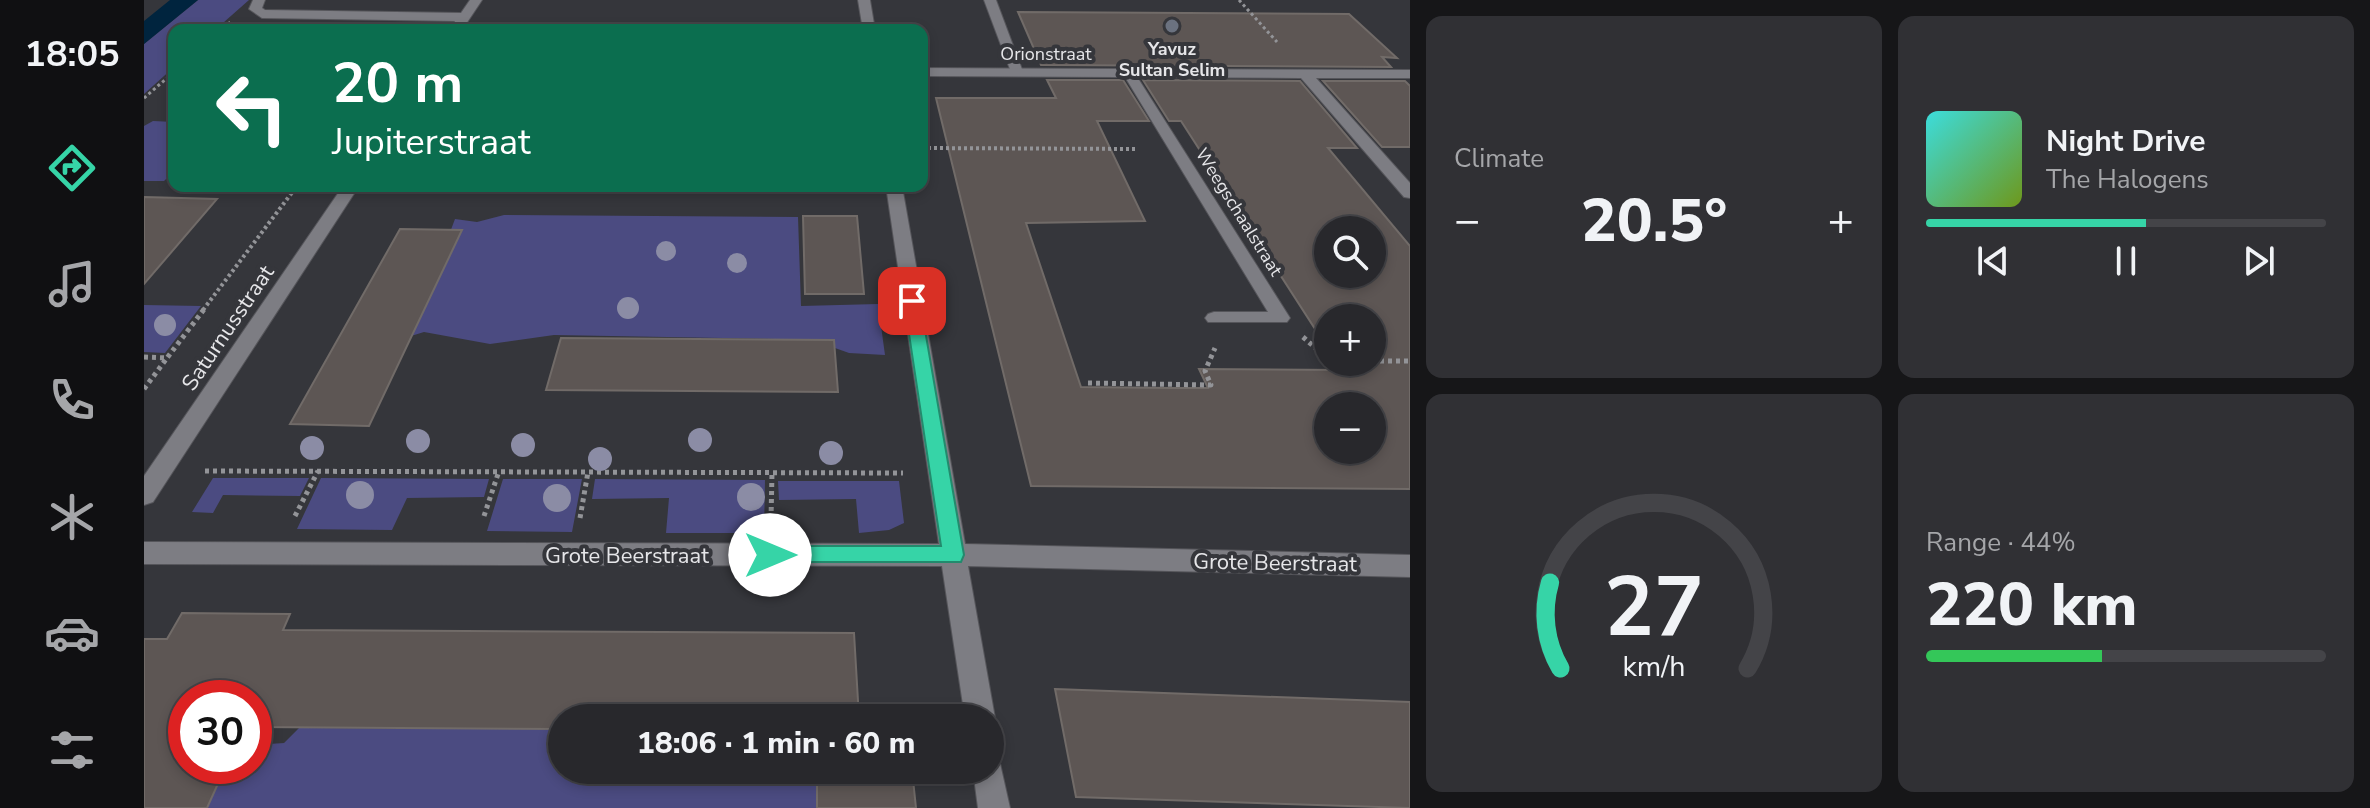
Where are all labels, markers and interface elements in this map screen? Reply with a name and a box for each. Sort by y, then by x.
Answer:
marker: Yavuz Sultan Selim [1163,17,1181,35]
text: 18:05 [24,30,120,79]
place label: Yavuz Sultan Selim [1119,37,1225,82]
street label: Orionstraat [1000,42,1092,66]
text: 20 m [332,45,463,122]
icon: left [200,56,304,160]
text: Jupiterstraat [332,118,531,167]
text: Night Drive [2046,121,2205,162]
icon: directions [44,140,100,196]
text: Climate [1454,141,1544,176]
street label: Weegschaalstraat [1190,143,1288,281]
text: The Halogens [2046,162,2209,197]
text: 20.5° [1581,180,1727,262]
text: − [1454,191,1480,251]
text: + [1828,191,1854,251]
map controls [1314,216,1386,464]
button: search [1314,216,1386,288]
icon: previous [1971,239,2015,283]
icon: pause [2104,239,2148,283]
icon: next [2237,239,2281,283]
icon: music [44,256,100,312]
street label: Saturnusstraat [175,259,281,397]
pin [878,267,946,335]
icon: arrive [890,279,934,323]
button: + [1314,304,1386,376]
icon: phone [44,372,100,428]
button: − [1314,392,1386,464]
icon: climate [44,489,100,545]
position arrow [728,513,812,597]
text: Range · 44% [1926,525,2076,560]
street label: Grote Beerstraat [545,541,709,571]
street label: Grote Beerstraat [1193,547,1357,579]
text: 27 [1604,551,1704,664]
text: 220 km [1926,564,2138,646]
icon: car [44,605,100,661]
text: km/h [1623,647,1685,686]
speed limit sign: 30 [168,680,272,784]
icon: filters [44,722,100,778]
text: 18:06 · 1 min · 60 m [637,723,915,764]

